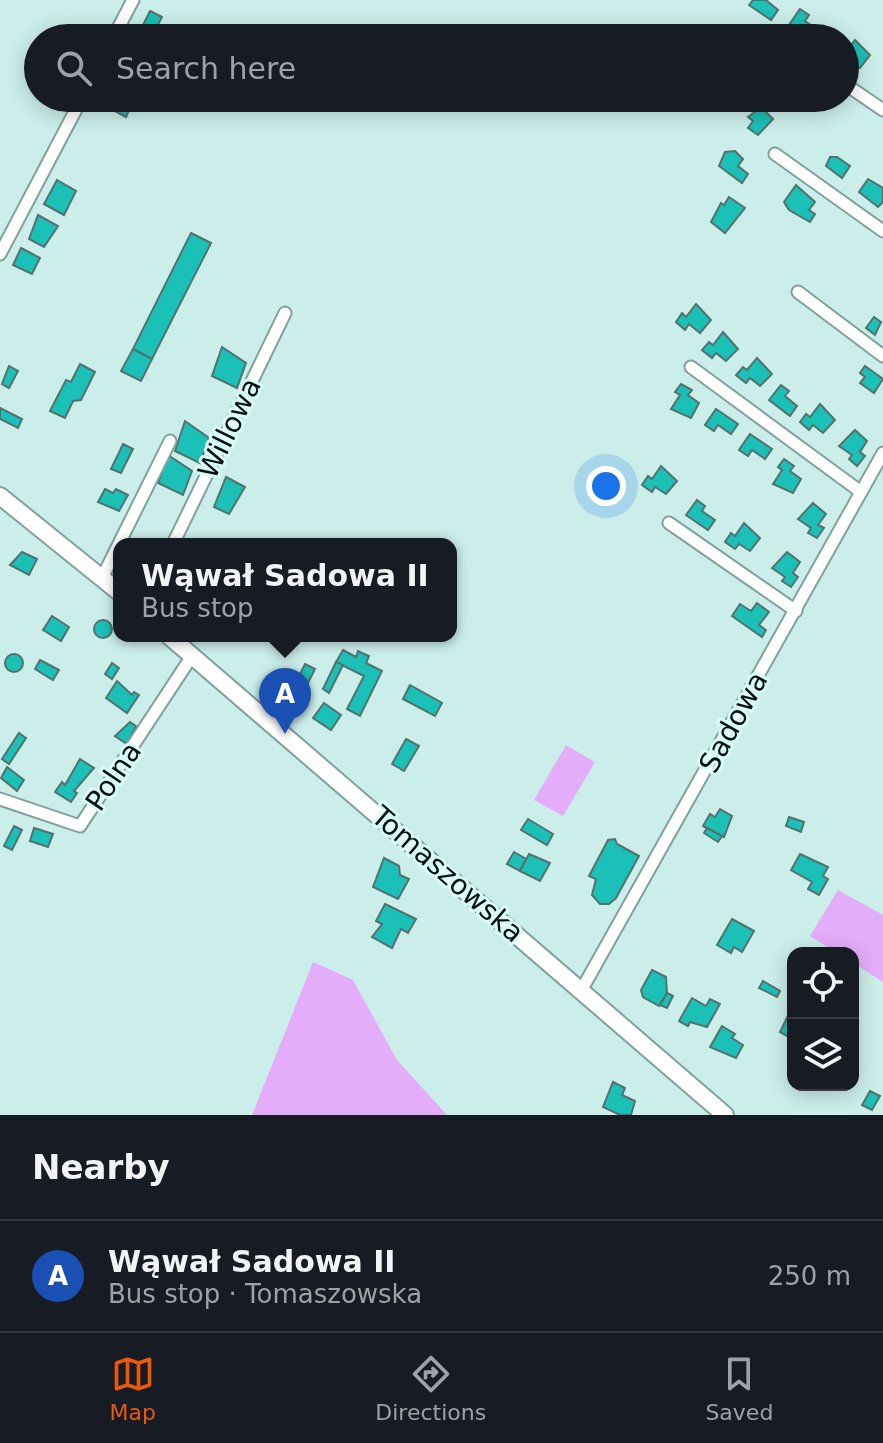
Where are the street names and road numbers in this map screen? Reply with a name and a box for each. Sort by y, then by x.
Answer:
street label: Willowa [191,373,268,484]
street label: Sadowa [692,666,775,778]
street label: Polna [79,736,148,817]
street label: Tomaszowska [364,799,530,949]

